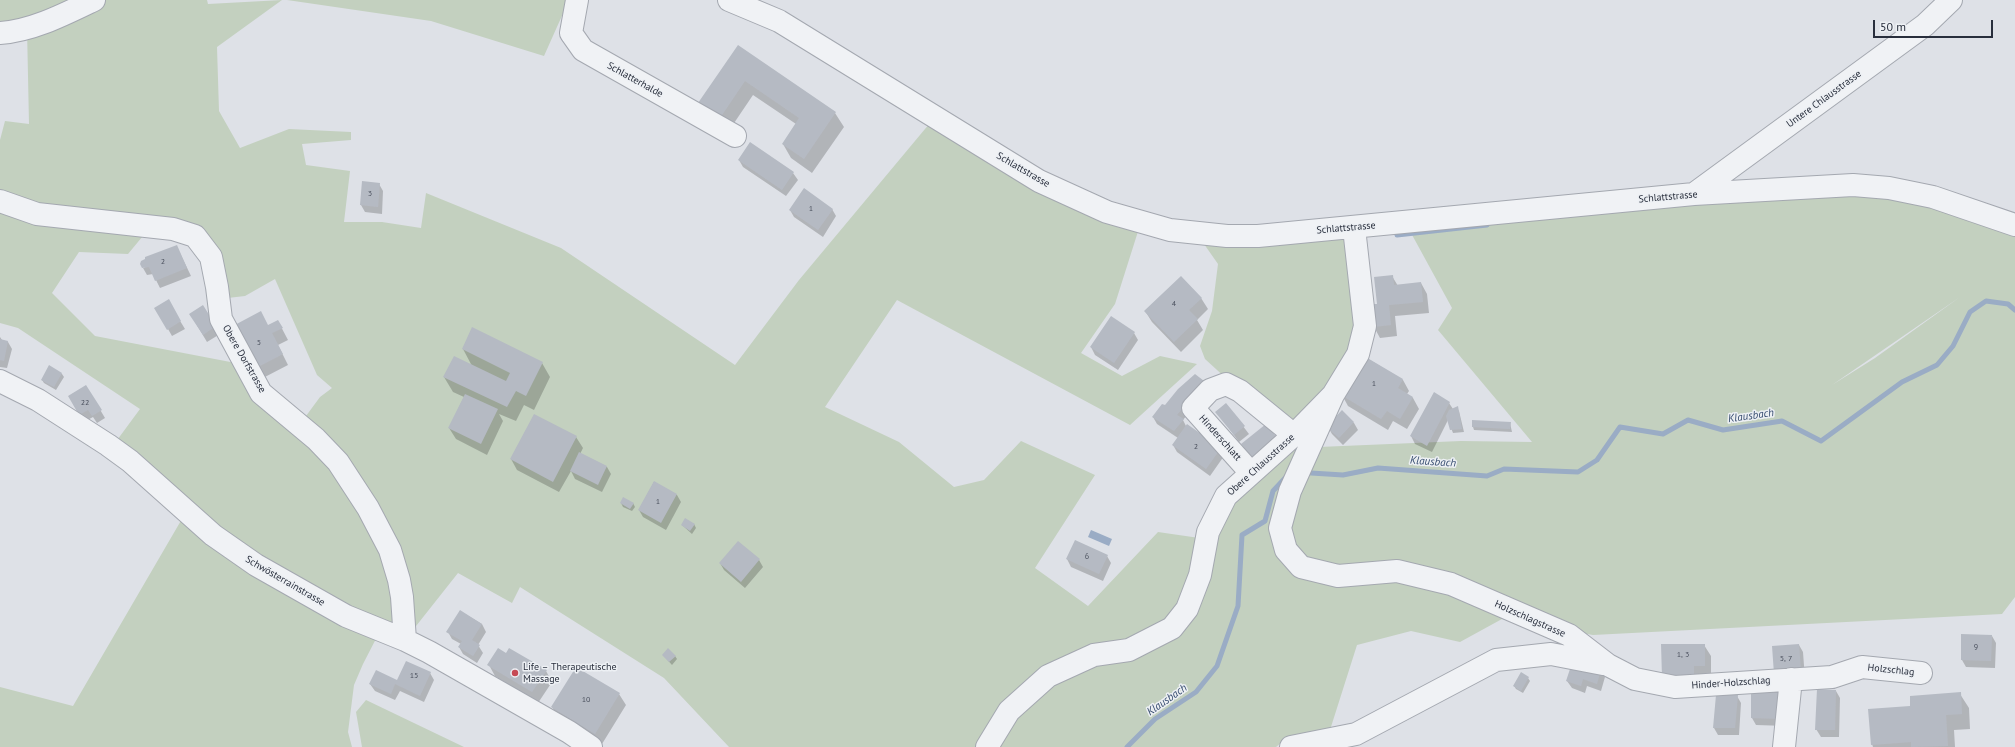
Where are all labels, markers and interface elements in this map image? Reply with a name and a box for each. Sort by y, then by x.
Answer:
scale bar [1875,12,1995,38]
text: 50 m [1880,19,1906,34]
street label: Schlatterhalde [605,60,665,100]
street label: Untere Chlausstrasse [1784,68,1864,130]
street label: Schlattstrasse [994,150,1052,190]
street label: Schlattstrasse [1638,188,1698,206]
house number: 3 [368,189,372,199]
house number: 1 [809,204,813,214]
street label: Schlattstrasse [1316,219,1376,237]
house number: 2 [161,257,165,267]
house number: 4 [1172,299,1176,309]
street label: Obere Dorfstrasse [220,323,268,395]
house number: 5 [257,338,261,348]
house number: 1 [1372,379,1376,389]
house number: 22 [81,398,89,408]
water label: Klausbach [1727,406,1775,426]
street label: Hinderschlatt [1196,413,1244,463]
street label: Obere Chlausstrasse [1225,432,1297,498]
house number: 2 [1194,442,1198,452]
water label: Klausbach [1410,454,1456,470]
house number: 1 [656,497,660,507]
house number: 6 [1085,552,1089,562]
street label: Schwösterrainstrasse [243,553,327,609]
street label: Holzschlagstrasse [1493,598,1567,640]
house number: 9 [1974,642,1978,652]
house number: 1, 3 [1677,650,1689,660]
house number: 5, 7 [1780,654,1792,664]
place label: Life – Therapeutische Massage [523,661,617,684]
street label: Holzschlag [1867,662,1915,678]
marker: Life – Therapeutische Massage [510,668,520,678]
house number: 15 [410,671,418,681]
street label: Hinder-Holzschlag [1691,674,1771,692]
water label: Klausbach [1144,681,1190,719]
house number: 10 [582,695,590,705]

